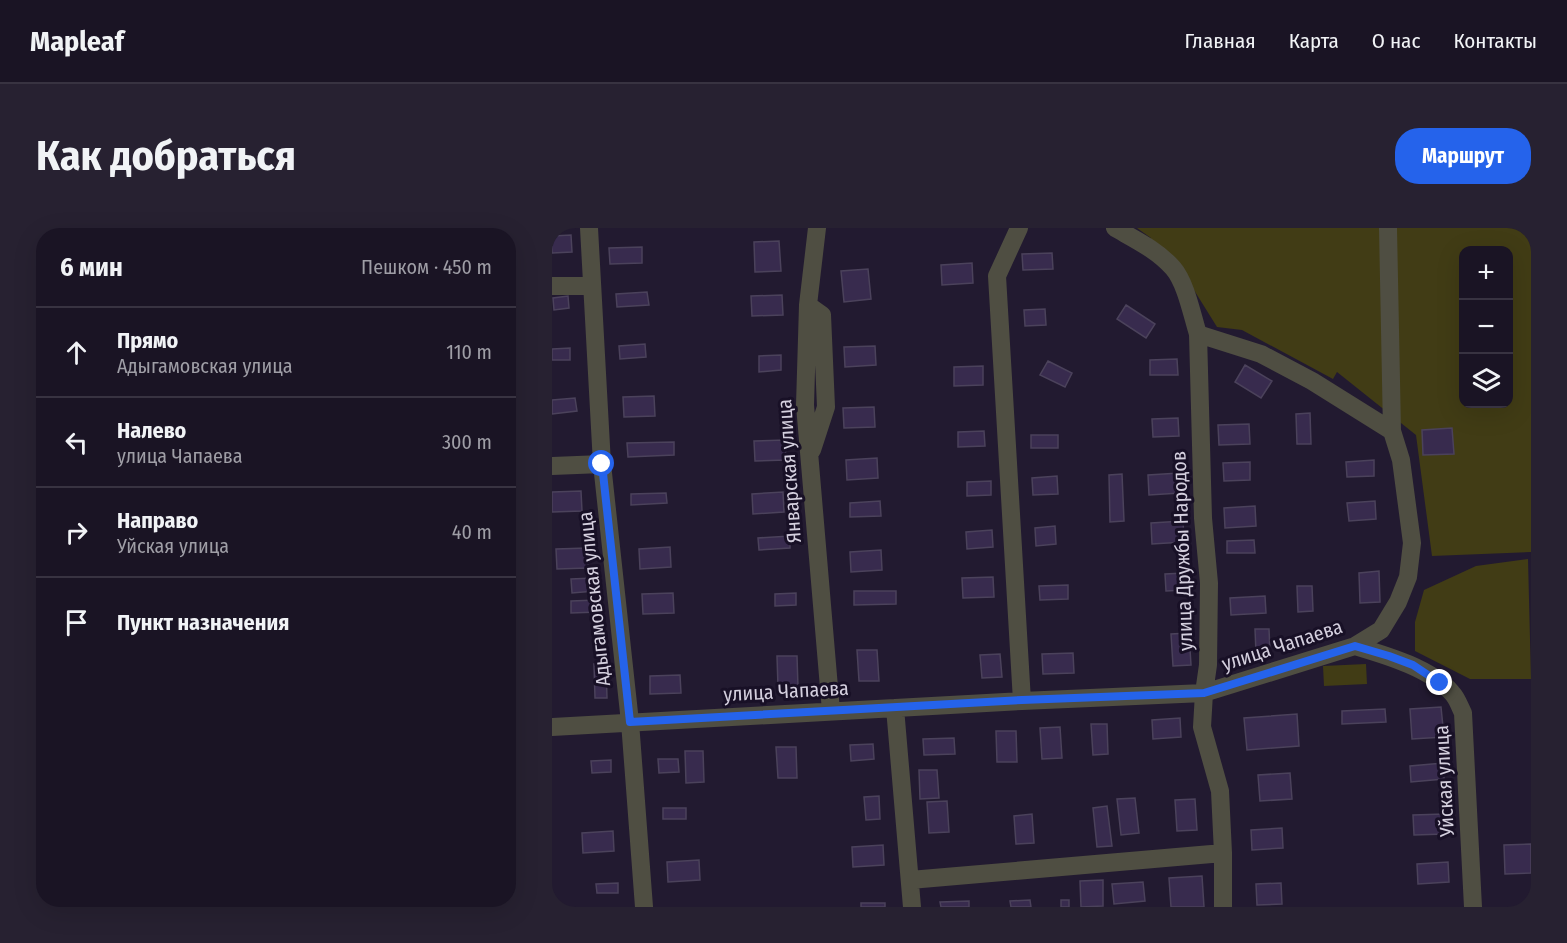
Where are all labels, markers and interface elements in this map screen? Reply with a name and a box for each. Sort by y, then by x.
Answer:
text: Mapleaf [30,25,124,58]
text: Главная [1185,28,1256,54]
text: Карта [1289,28,1339,54]
text: О нас [1372,28,1420,54]
text: Контакты [1453,28,1537,54]
button: Маршрут [1395,128,1531,184]
text: Как добраться [36,131,296,181]
map controls [1459,246,1513,408]
button: + [1459,246,1513,300]
text: 6 мин [60,252,123,283]
text: Пешком · 450 m [361,255,492,279]
button: − [1459,300,1513,354]
text: Прямо [117,327,178,354]
icon: ahead [60,336,93,369]
text: 110 m [446,340,492,364]
text: Адыгамовская улица [117,354,293,378]
button: layers [1459,354,1513,408]
street label: Январская улица [772,398,806,544]
text: Налево [117,417,186,444]
icon: left [60,426,93,459]
text: 300 m [442,430,492,454]
text: улица Чапаева [117,444,243,468]
route start [588,450,614,476]
street label: улица Дружбы Народов [1167,451,1197,651]
text: Направо [117,507,198,534]
street label: Адыгамовская улица [573,510,615,688]
icon: right [60,516,93,549]
text: 40 m [452,520,492,544]
text: Уйская улица [117,534,229,558]
icon: arrive [60,606,93,639]
text: Пункт назначения [117,609,289,636]
street label: улица Чапаева [1219,614,1345,676]
route end [1426,669,1452,695]
street label: улица Чапаева [723,676,849,706]
street label: Уйская улица [1429,724,1459,839]

